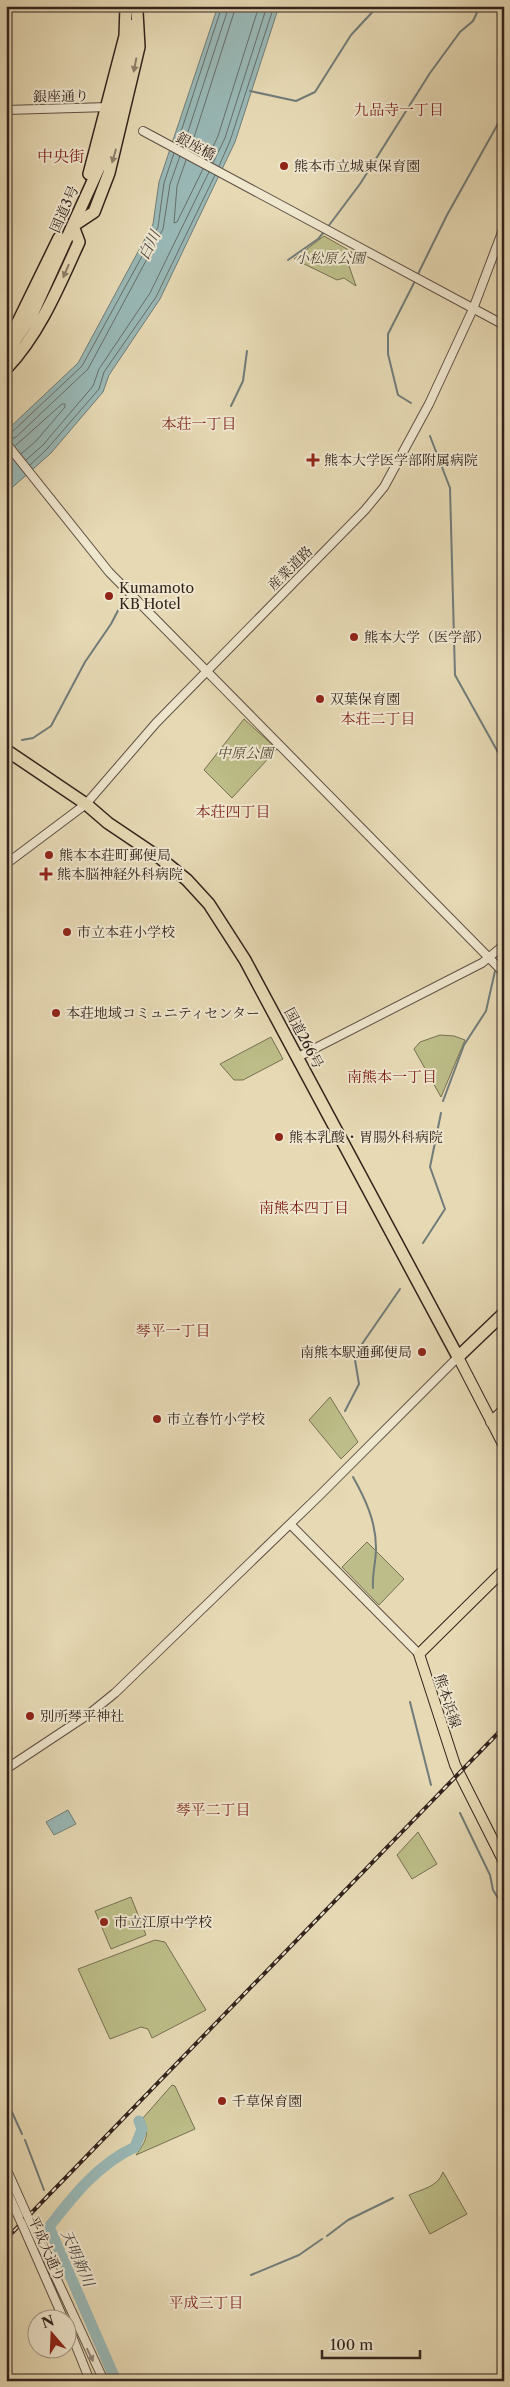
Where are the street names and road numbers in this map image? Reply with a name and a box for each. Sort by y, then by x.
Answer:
street label: 銀座通り [33,87,89,105]
street label: 銀座橋 [173,128,219,164]
street label: 国道3号 [46,183,82,235]
street label: 産業道路 [264,542,316,594]
street label: 国道266号 [280,1004,328,1072]
street label: 熊本浜線 [431,1672,465,1730]
street label: 平成大通り [25,2213,69,2285]

